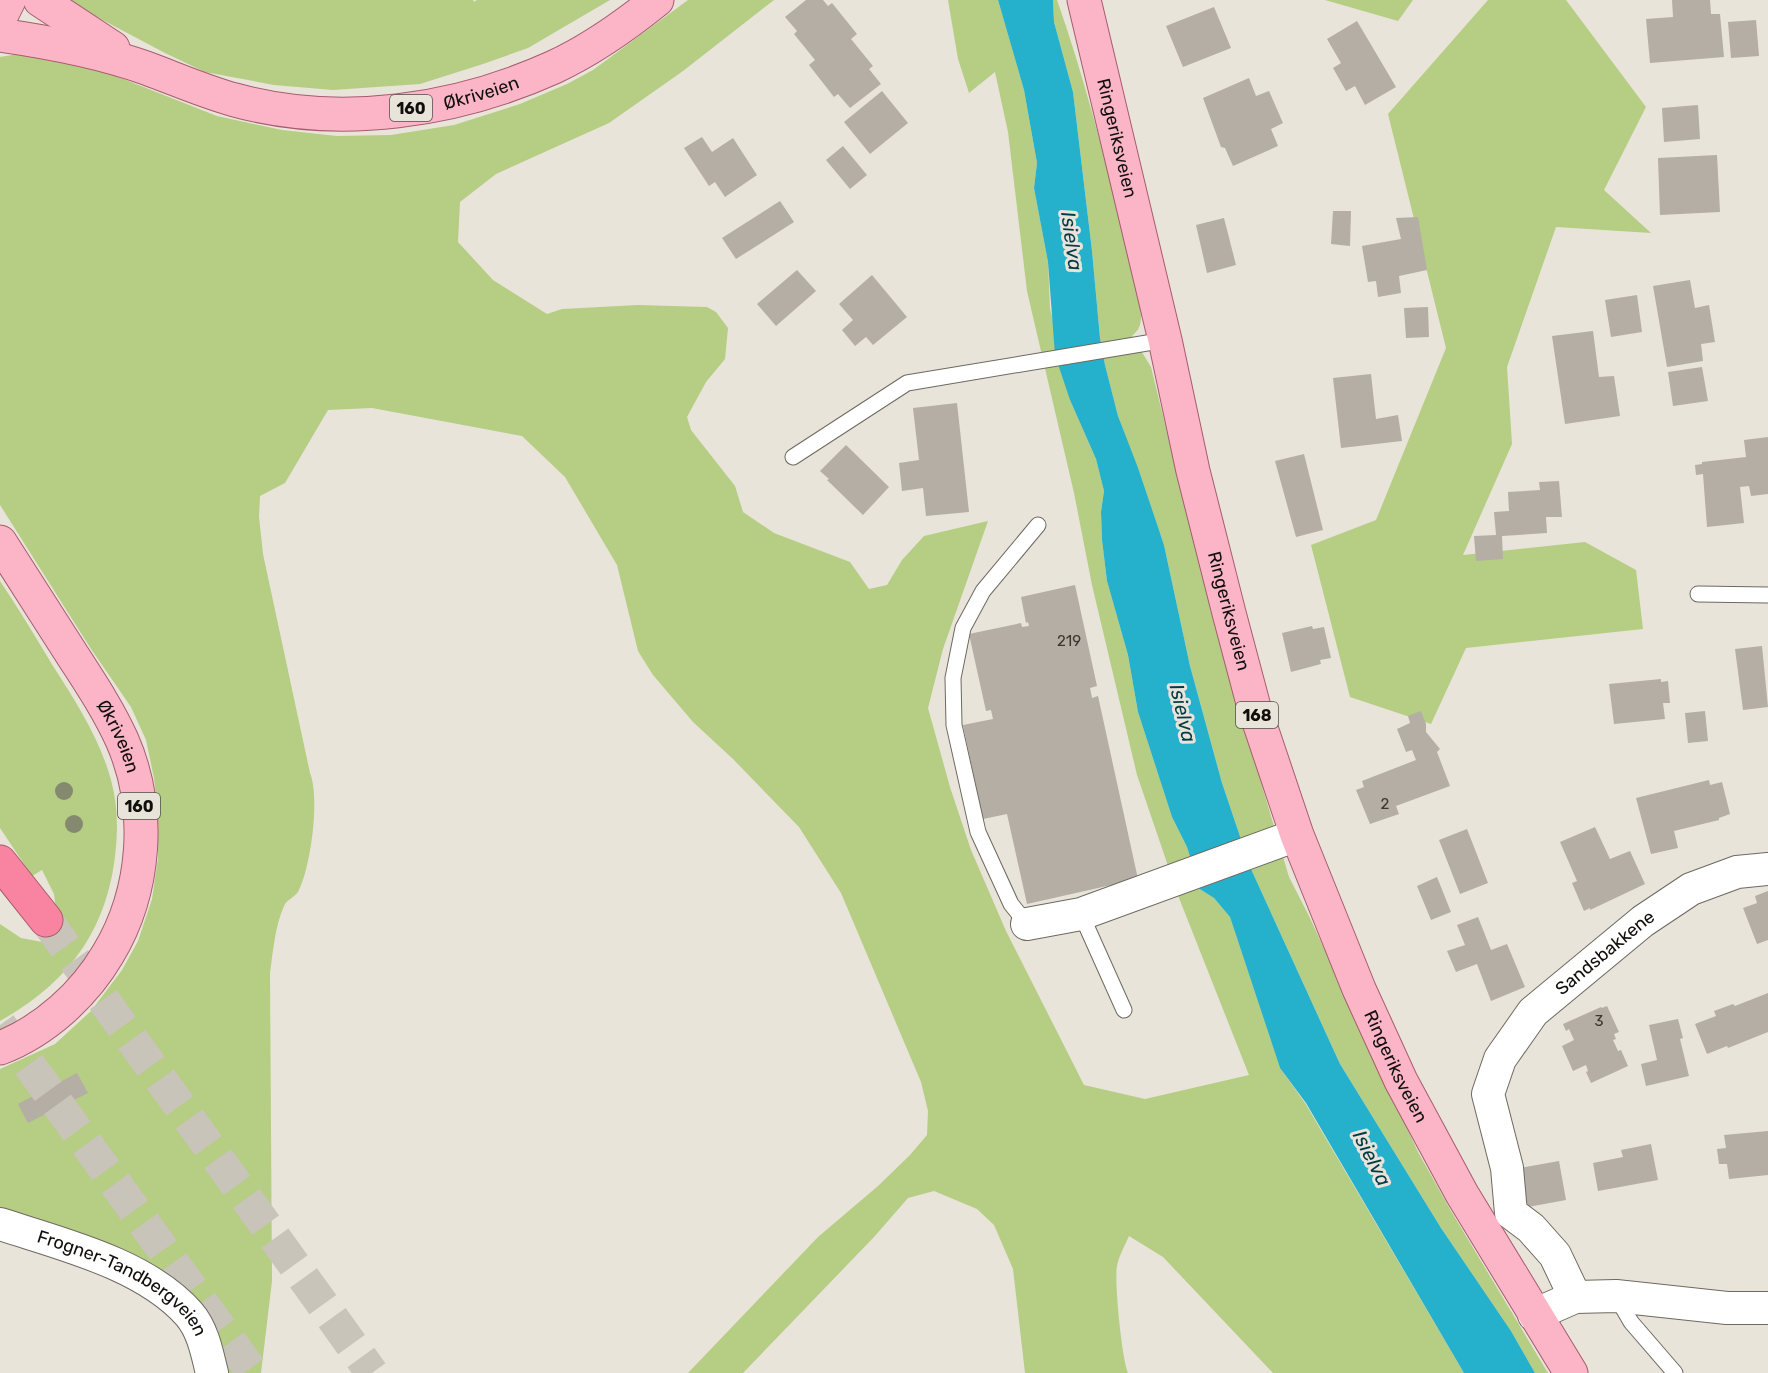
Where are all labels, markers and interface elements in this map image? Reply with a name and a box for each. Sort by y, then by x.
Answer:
street label: Økriveien [441,71,522,114]
street label: Ringeriksveien [1092,76,1142,200]
road number: 160 [390,95,432,121]
water label: Isielva [1056,210,1088,272]
street label: Ringeriksveien [1203,549,1255,673]
house number: 219 [1057,632,1081,650]
water label: Isielva [1165,681,1201,745]
street label: Økriveien [92,696,144,775]
road number: 168 [1236,702,1278,728]
road number: 160 [118,793,160,819]
house number: 2 [1381,795,1390,813]
street label: Sandsbakkene [1551,905,1659,1000]
street label: Ringeriksveien [1359,1007,1432,1126]
house number: 3 [1594,1012,1604,1030]
water label: Isielva [1348,1126,1396,1190]
street label: Frogner-Tandbergveien [35,1225,211,1339]

